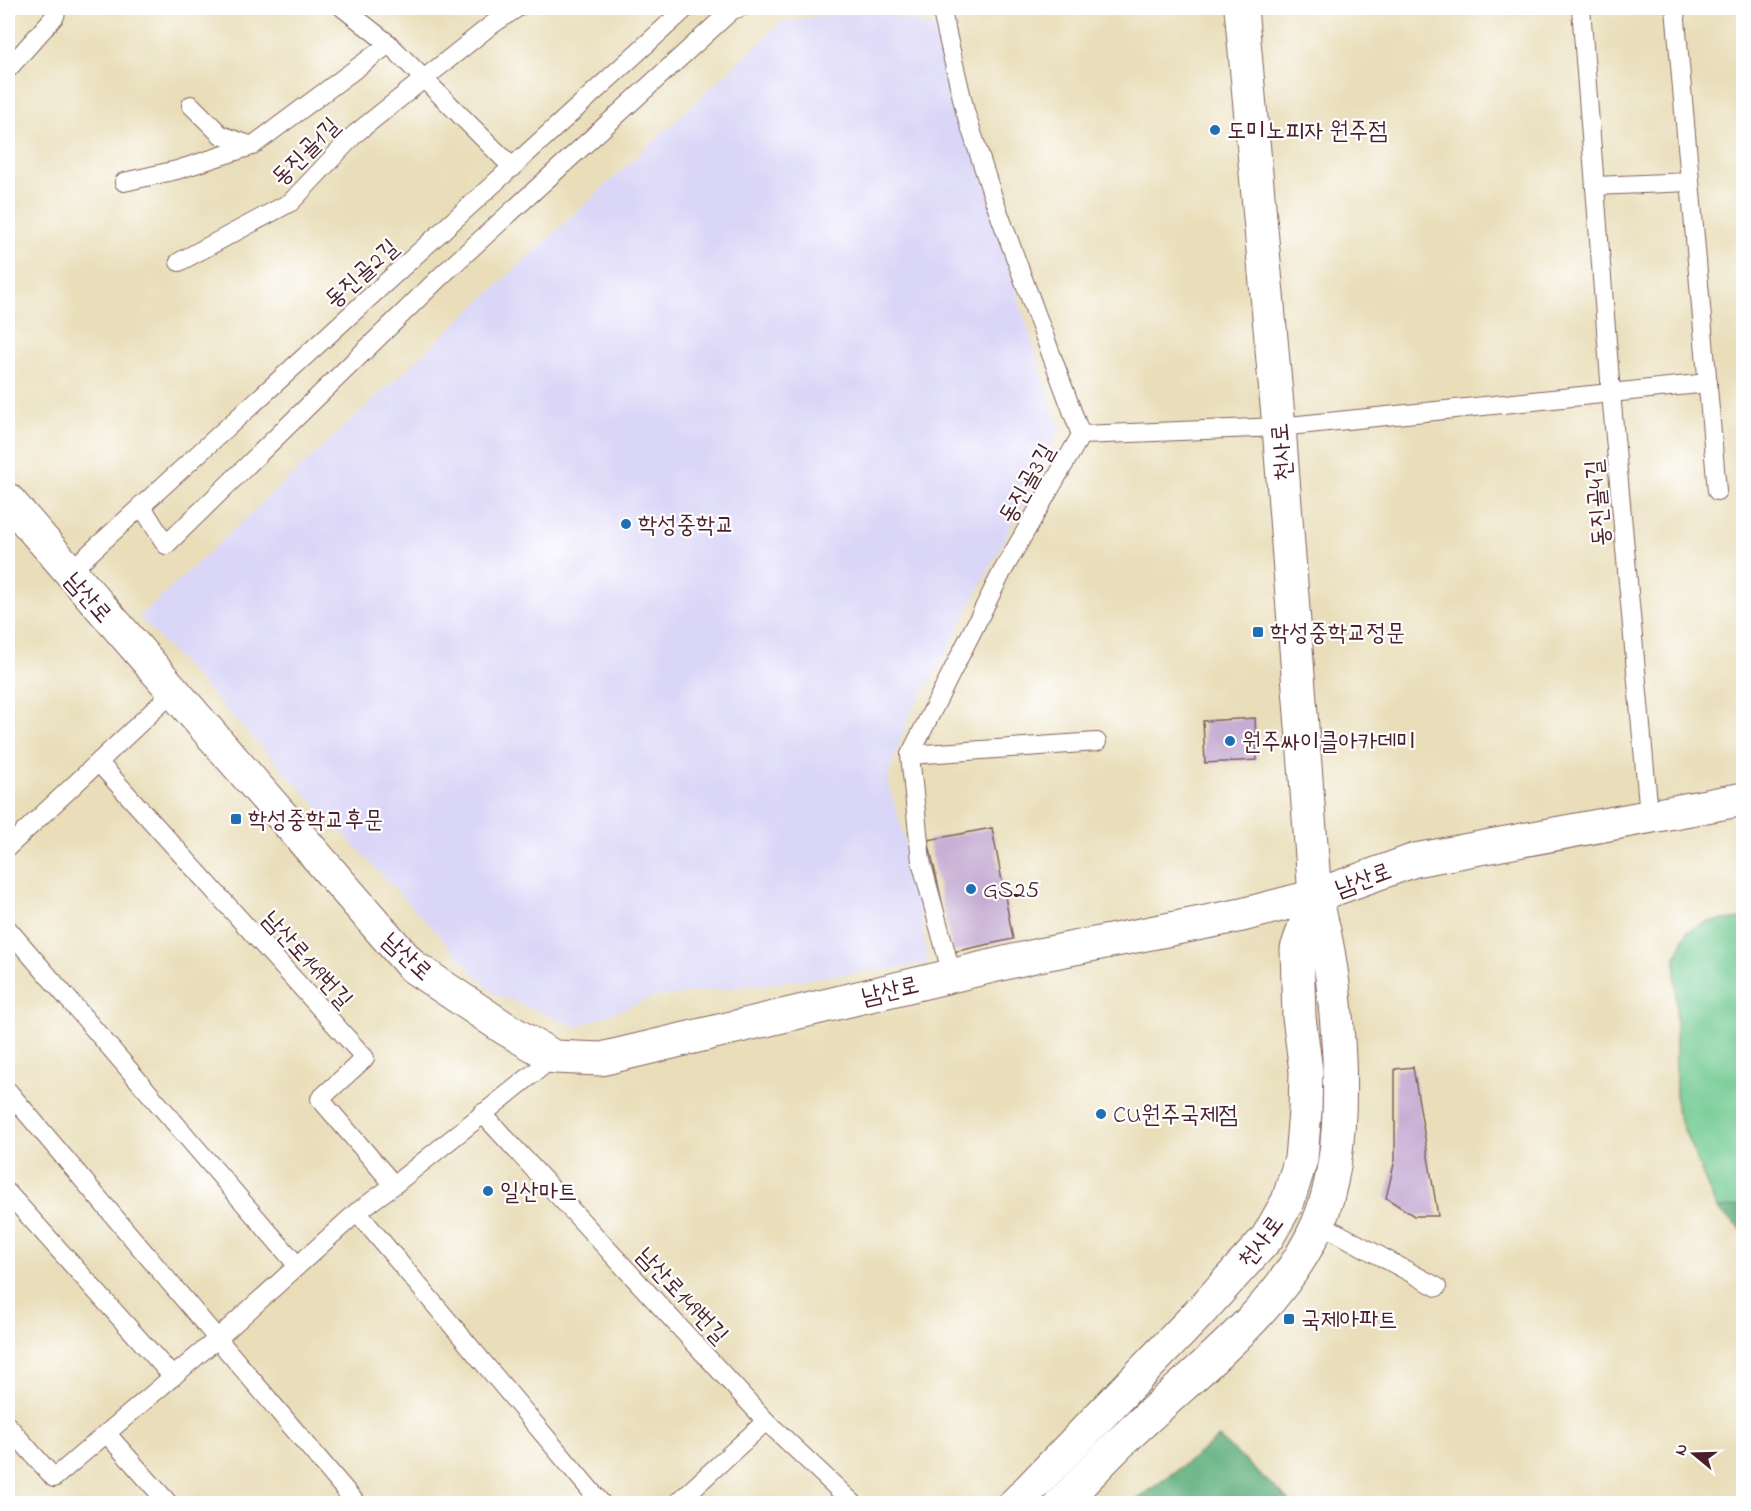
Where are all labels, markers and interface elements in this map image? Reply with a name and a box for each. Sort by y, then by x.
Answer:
street label: 동진골1길 [264,110,349,195]
place label: 도미노피자 원주점 [1227,115,1388,150]
marker: 도미노피자 원주점 [1208,123,1222,137]
street label: 동진골2길 [318,232,408,318]
street label: 천사로 [1264,421,1303,482]
street label: 동진골3길 [991,438,1065,531]
street label: 동진골4길 [1578,458,1621,548]
place label: 학성중학교 [638,509,735,544]
marker: 학성중학교 [619,517,633,531]
street label: 남산로 [55,565,119,632]
place label: 학성중학교정문 [1270,617,1405,652]
marker: 학성중학교정문 [1251,625,1265,639]
place label: 원주싸이클아카데미 [1242,726,1416,761]
marker: 원주싸이클아카데미 [1223,734,1237,748]
place label: 학성중학교후문 [248,804,383,839]
marker: 학성중학교후문 [229,812,243,826]
street label: 남산로 [1331,855,1397,908]
place label: GS25 [983,874,1039,909]
marker: GS25 [964,882,978,896]
street label: 남산로149번길 [253,904,360,1017]
street label: 남산로 [373,925,439,990]
street label: 남산로 [858,969,923,1016]
place label: CU원주국제점 [1113,1099,1238,1134]
marker: CU원주국제점 [1094,1107,1108,1121]
place label: 일산마트 [500,1176,577,1211]
marker: 일산마트 [481,1184,495,1198]
street label: 천사로 [1231,1209,1293,1276]
street label: 남산로149번길 [627,1240,735,1353]
place label: 국제아파트 [1301,1304,1398,1339]
marker: 국제아파트 [1282,1312,1296,1326]
north arrow [1664,1424,1724,1484]
text: N [1669,1441,1695,1459]

